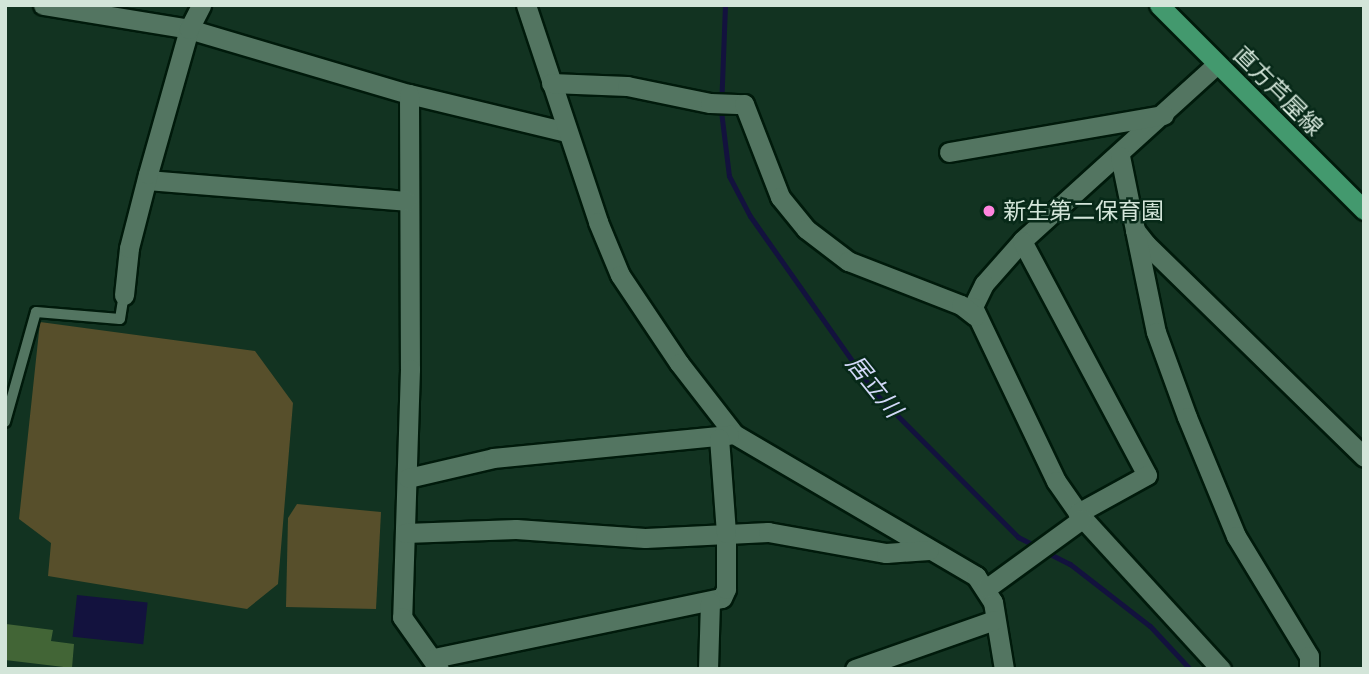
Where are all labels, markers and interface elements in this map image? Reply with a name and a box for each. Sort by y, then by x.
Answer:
street label: 直方芦屋線 [1228,41,1328,141]
place label: 新生第二保育園 [1003,197,1164,225]
marker: 新生第二保育園 [981,203,997,219]
water label: 居立川 [840,349,908,423]

